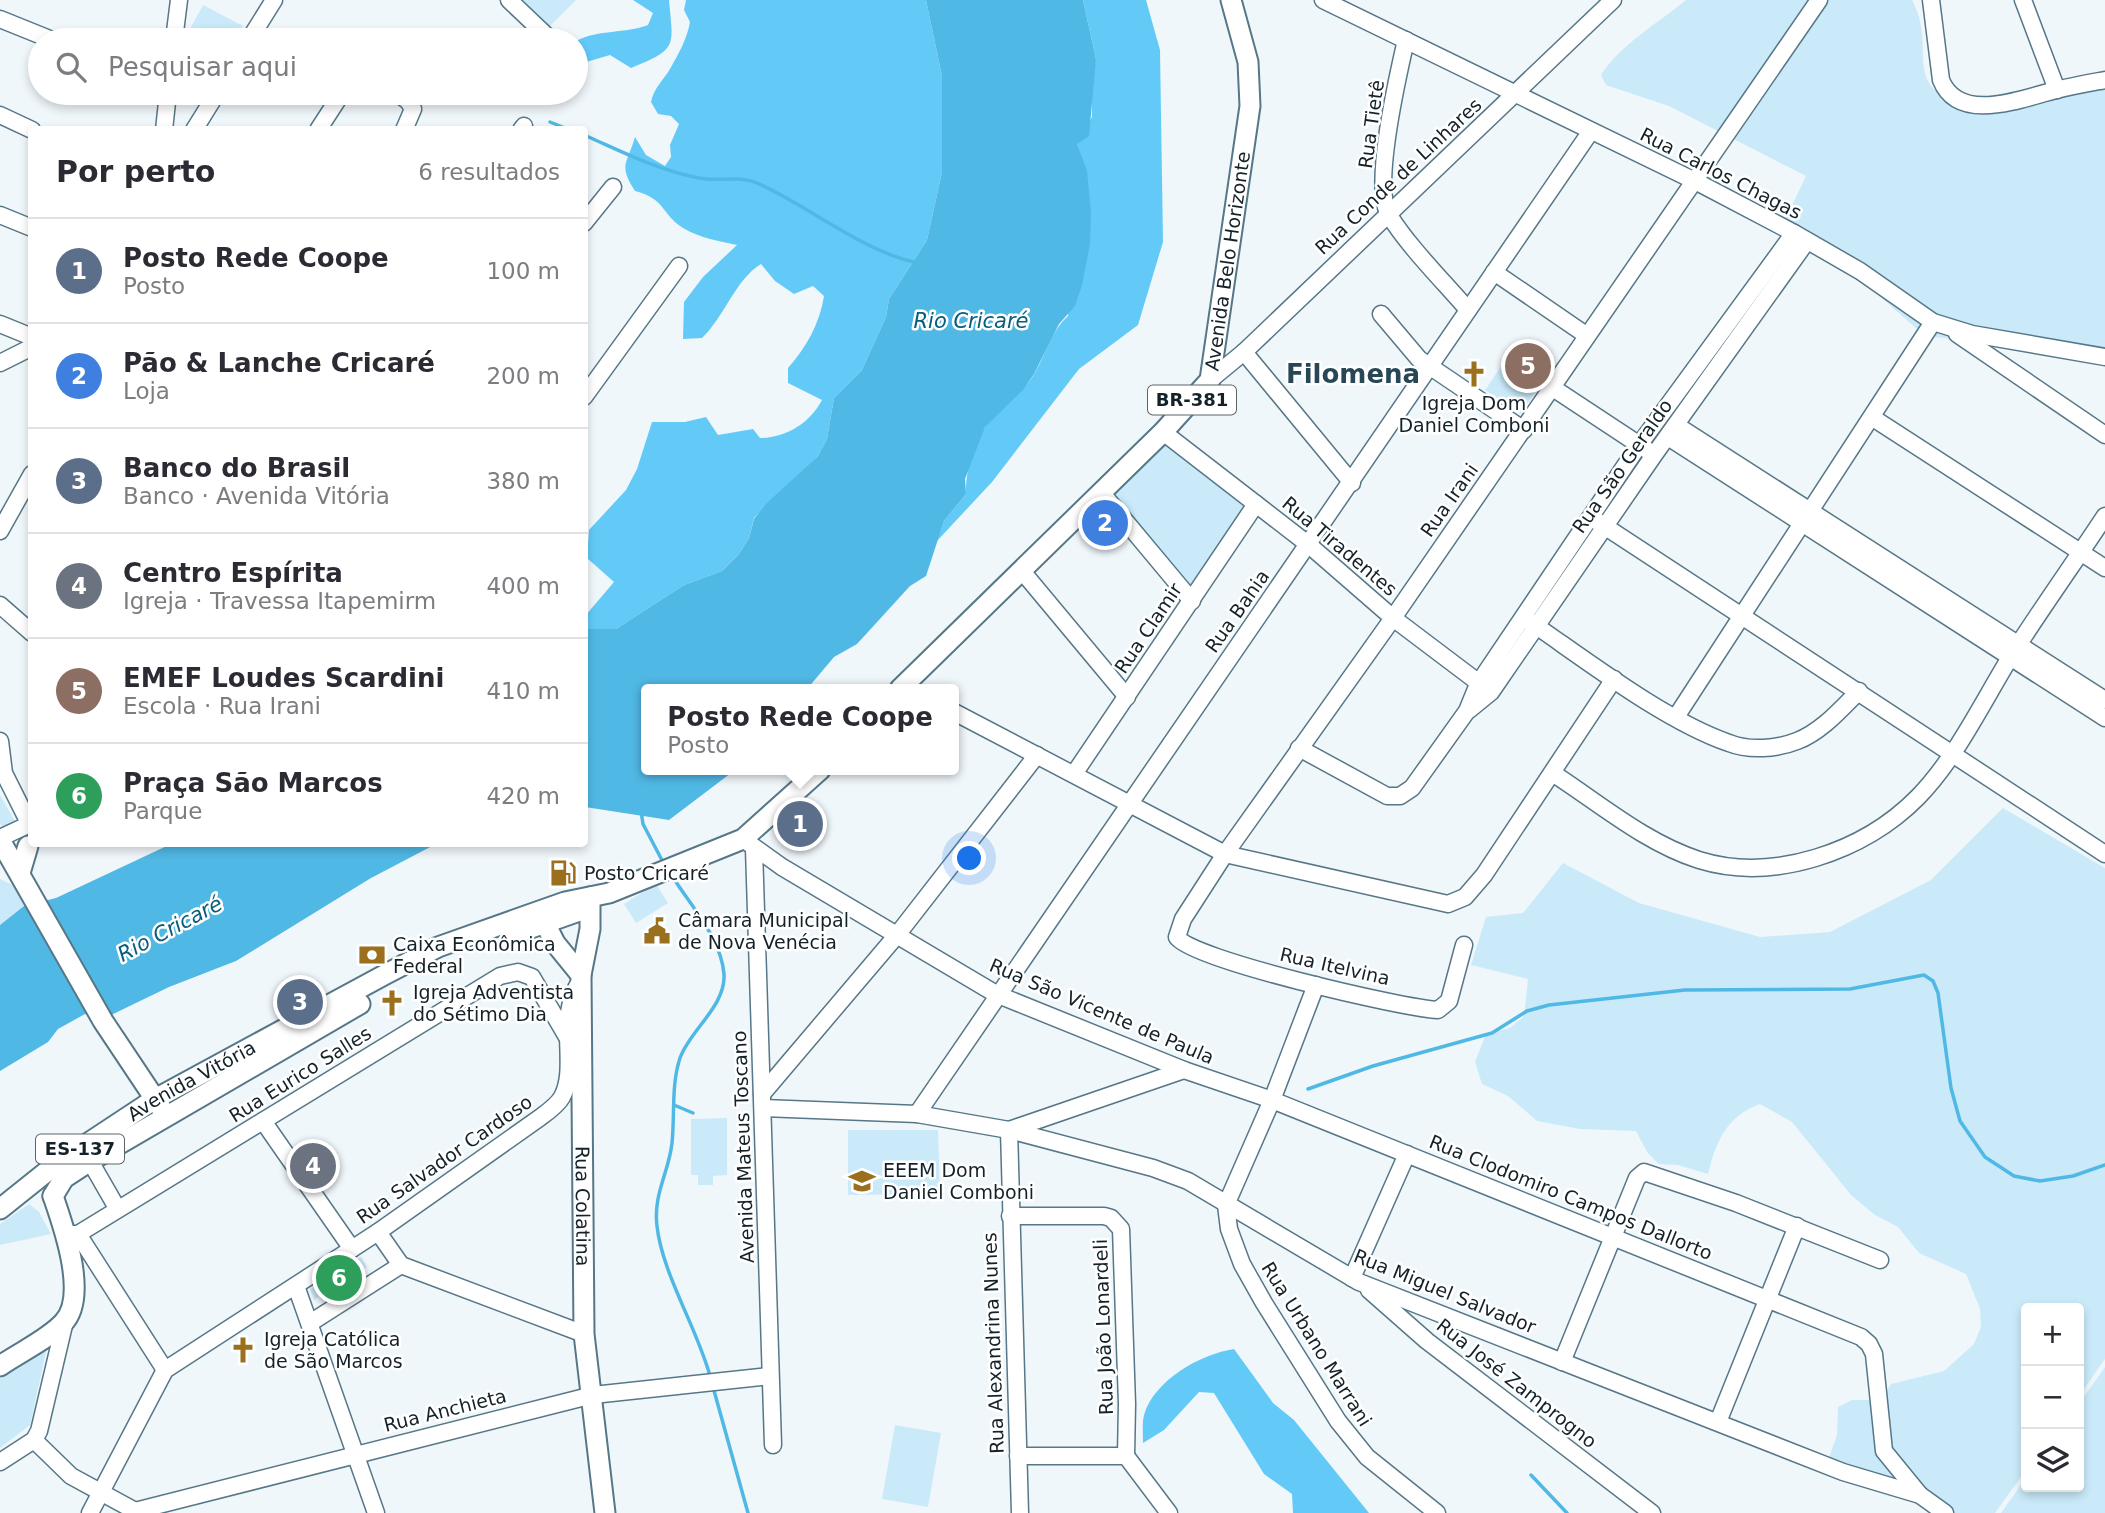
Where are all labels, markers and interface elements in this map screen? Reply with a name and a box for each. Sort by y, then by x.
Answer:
search box [28,28,588,105]
icon: search [52,48,90,86]
text: Pesquisar aqui [108,52,297,82]
street label: Rua Tietê [1354,78,1388,170]
street label: Rua Conde de Linhares [1310,93,1486,259]
street label: Rua Carlos Chagas [1637,123,1805,223]
street label: Avenida Belo Horizonte [1200,150,1254,372]
text: Por perto [56,154,215,189]
text: 6 resultados [418,159,560,185]
text: Posto Rede Coope [123,243,389,273]
text: 1 [71,258,87,284]
text: 100 m [486,258,560,284]
text: Posto [123,273,185,299]
water label: Rio Cricaré [913,309,1029,333]
pin: 5 [1505,340,1551,392]
text: Pão & Lanche Cricaré [123,348,435,378]
district label: Filomena [1286,359,1420,389]
church icon: Igreja Dom Daniel Comboni [1459,359,1489,389]
text: 2 [71,363,87,389]
text: 200 m [486,363,560,389]
text: Loja [123,378,170,404]
road number: BR-381 [1148,386,1236,414]
place label: Igreja Dom Daniel Comboni [1398,392,1550,436]
street label: Rua São Geraldo [1568,395,1676,537]
text: Banco do Brasil [123,453,350,483]
street label: Rua Irani [1416,459,1482,541]
text: 3 [71,468,87,494]
text: 380 m [486,468,560,494]
text: Banco · Avenida Vitória [123,483,390,509]
street label: Rua Tiradentes [1278,492,1402,600]
pin: 2 [1082,497,1128,549]
text: Centro Espírita [123,558,343,588]
street label: Rua Bahia [1201,565,1273,657]
text: 4 [71,573,87,599]
text: 400 m [486,573,560,599]
street label: Rua Clamir [1110,579,1186,677]
text: Igreja · Travessa Itapemirm [123,588,436,614]
text: EMEF Loudes Scardini [123,663,444,693]
text: 5 [71,678,87,704]
text: 410 m [486,678,560,704]
popup [641,684,959,775]
text: Escola · Rua Irani [123,693,321,719]
text: Posto Rede Coope [667,702,933,732]
text: Posto [667,732,729,758]
text: Praça São Marcos [123,768,383,798]
text: 6 [71,783,87,809]
text: 420 m [486,783,560,809]
text: Parque [123,798,202,824]
pin: 1 [777,798,823,850]
your location [952,841,986,875]
fuel station icon: Posto Cricaré [548,858,578,888]
place label: Posto Cricaré [584,862,709,884]
water label: Rio Cricaré [114,891,226,967]
place label: Câmara Municipal de Nova Venécia [678,909,849,953]
public building icon: Câmara Municipal de Nova Venécia [642,916,672,946]
place label: Caixa Econômica Federal [393,933,556,977]
bank icon: Caixa Econômica Federal [357,940,387,970]
street label: Rua Itelvina [1278,943,1392,989]
street label: Rua São Vicente de Paula [986,954,1218,1068]
pin: 3 [277,976,323,1028]
place label: Igreja Adventista do Sétimo Dia [413,981,574,1025]
church icon: Igreja Adventista do Sétimo Dia [377,988,407,1018]
street label: Rua Eurico Salles [225,1021,375,1127]
street label: Avenida Mateus Toscano [728,1030,758,1264]
street label: Avenida Vitória [123,1036,259,1125]
street label: Rua Salvador Cardoso [352,1090,536,1228]
street label: Rua Clodomiro Campos Dallorto [1426,1130,1716,1264]
road number: ES-137 [36,1134,124,1164]
pin: 4 [290,1140,336,1192]
street label: Rua Colatina [571,1146,594,1266]
place label: EEEM Dom Daniel Comboni [883,1159,1034,1203]
school or university icon: EEEM Dom Daniel Comboni [847,1166,877,1196]
street label: Rua Alexandrina Nunes [978,1232,1008,1454]
street label: Rua João Lonardeli [1089,1239,1117,1415]
street label: Rua Miguel Salvador [1351,1244,1539,1338]
pin: 6 [316,1252,362,1304]
street label: Rua Urbano Marrani [1257,1258,1377,1430]
map controls [2021,1303,2084,1492]
button: + [2021,1303,2084,1366]
street label: Rua José Zamprogno [1433,1314,1601,1452]
place label: Igreja Católica de São Marcos [264,1328,403,1372]
church icon: Igreja Católica de São Marcos [228,1335,258,1365]
button: − [2021,1366,2084,1429]
street label: Rua Anchieta [381,1384,509,1436]
button: layers [2021,1429,2084,1492]

